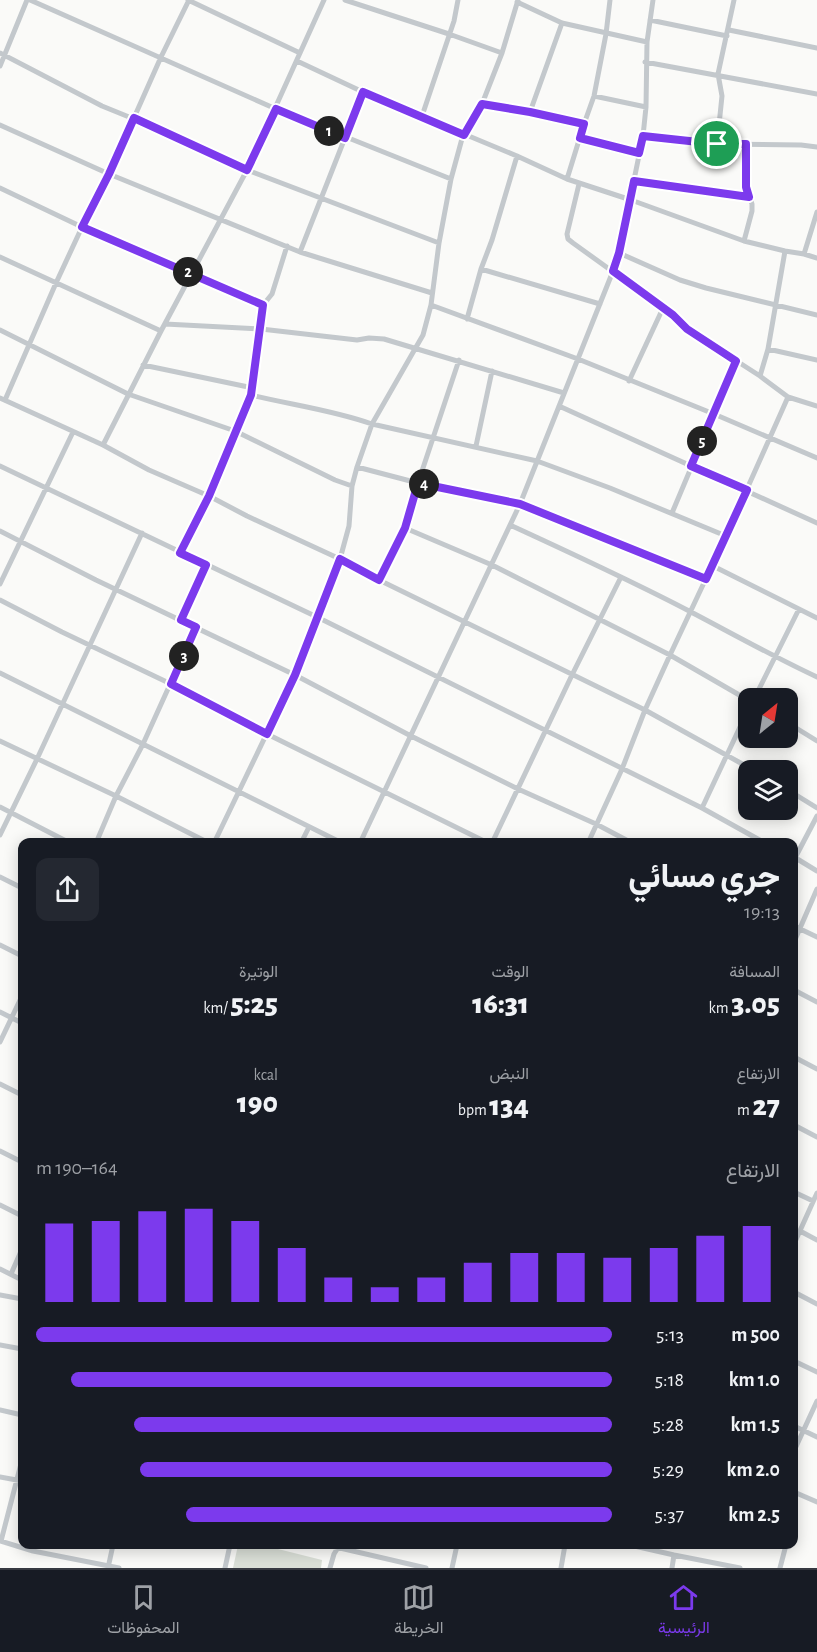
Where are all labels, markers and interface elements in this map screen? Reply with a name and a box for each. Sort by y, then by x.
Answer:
pin: 1 [314,116,344,146]
pin [691,118,742,169]
text: 1 [326,123,332,139]
icon: arrive [700,127,733,160]
pin: 2 [173,257,203,287]
text: 2 [184,264,192,280]
pin: 5 [687,426,717,456]
text: 5 [699,433,705,449]
pin: 4 [409,469,439,499]
text: 4 [420,476,428,492]
pin: 3 [169,641,199,671]
text: 3 [181,648,187,664]
north arrow [738,688,798,748]
map controls [738,688,798,820]
button: layers [738,760,798,820]
button: share [36,858,99,921]
text: جري مسائي [628,861,780,894]
text: 19:13 [744,902,780,922]
text: الوتيرة [239,964,278,980]
text: الوقت [491,964,529,980]
text: المسافة [729,964,780,980]
text: 5:25 [231,989,278,1019]
text: 16:31 [472,989,529,1019]
text: 3.05 [731,989,780,1019]
text: /km [203,1000,231,1016]
text: km [709,1000,731,1016]
text: النبض [489,1066,529,1082]
text: الارتفاع [737,1066,780,1082]
text: kcal [254,1067,278,1083]
text: 190 [237,1088,278,1118]
text: 134 [489,1091,529,1121]
text: 27 [752,1091,780,1121]
text: bpm [458,1102,489,1118]
text: m [737,1102,752,1118]
text: 164–190 m [36,1158,118,1178]
text: الارتفاع [726,1161,780,1181]
text: 5:13 [656,1325,684,1345]
text: 500 m [731,1325,780,1345]
text: 5:18 [655,1370,684,1390]
text: 1.0 km [729,1370,780,1390]
text: 5:28 [652,1415,684,1435]
text: 1.5 km [731,1415,780,1435]
text: 5:29 [653,1460,684,1480]
text: 2.0 km [727,1460,780,1480]
text: 5:37 [654,1505,684,1525]
text: 2.5 km [728,1505,780,1525]
tab: المحفوظات [107,1581,179,1642]
tab: الخريطة [394,1581,443,1642]
tab: الرئيسية [658,1581,710,1642]

